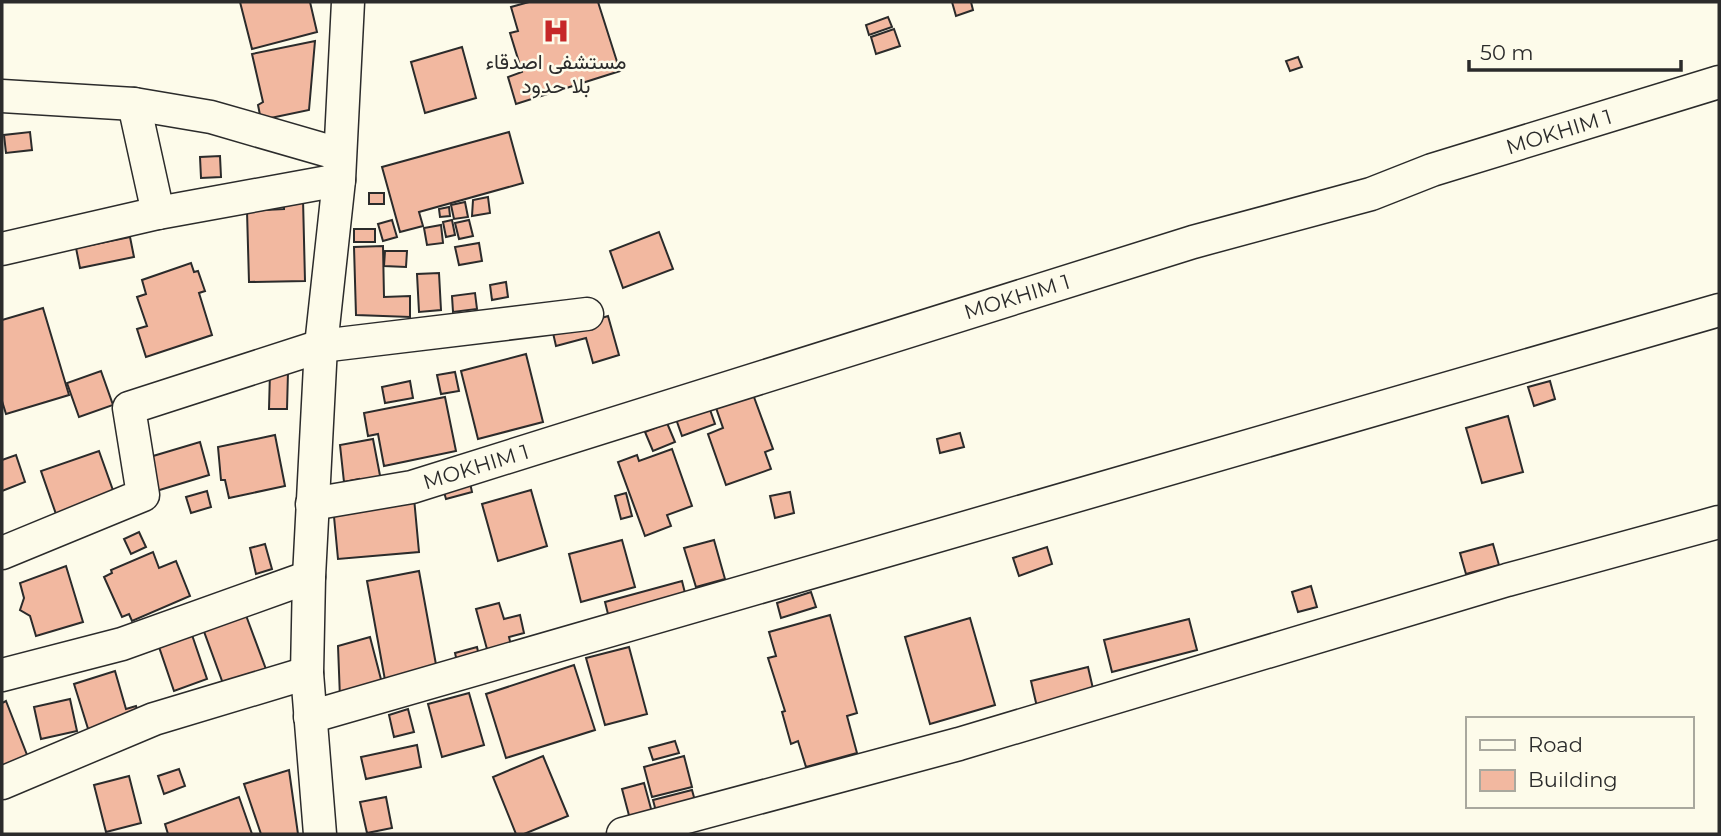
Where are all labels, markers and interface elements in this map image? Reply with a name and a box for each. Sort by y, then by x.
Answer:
hospital icon: مستشفى اصدقاء بلا حدود [541,16,571,46]
scale bar [1469,28,1681,72]
text: 50 m [1480,40,1534,65]
place label: مستشفى اصدقاء بلا حدود [486,49,626,99]
street label: MOKHIM 1 [1503,104,1615,159]
street label: MOKHIM 1 [961,269,1073,324]
street label: MOKHIM 1 [420,439,532,494]
legend [1466,717,1693,808]
text: Road [1528,732,1583,757]
text: Building [1528,767,1618,792]

